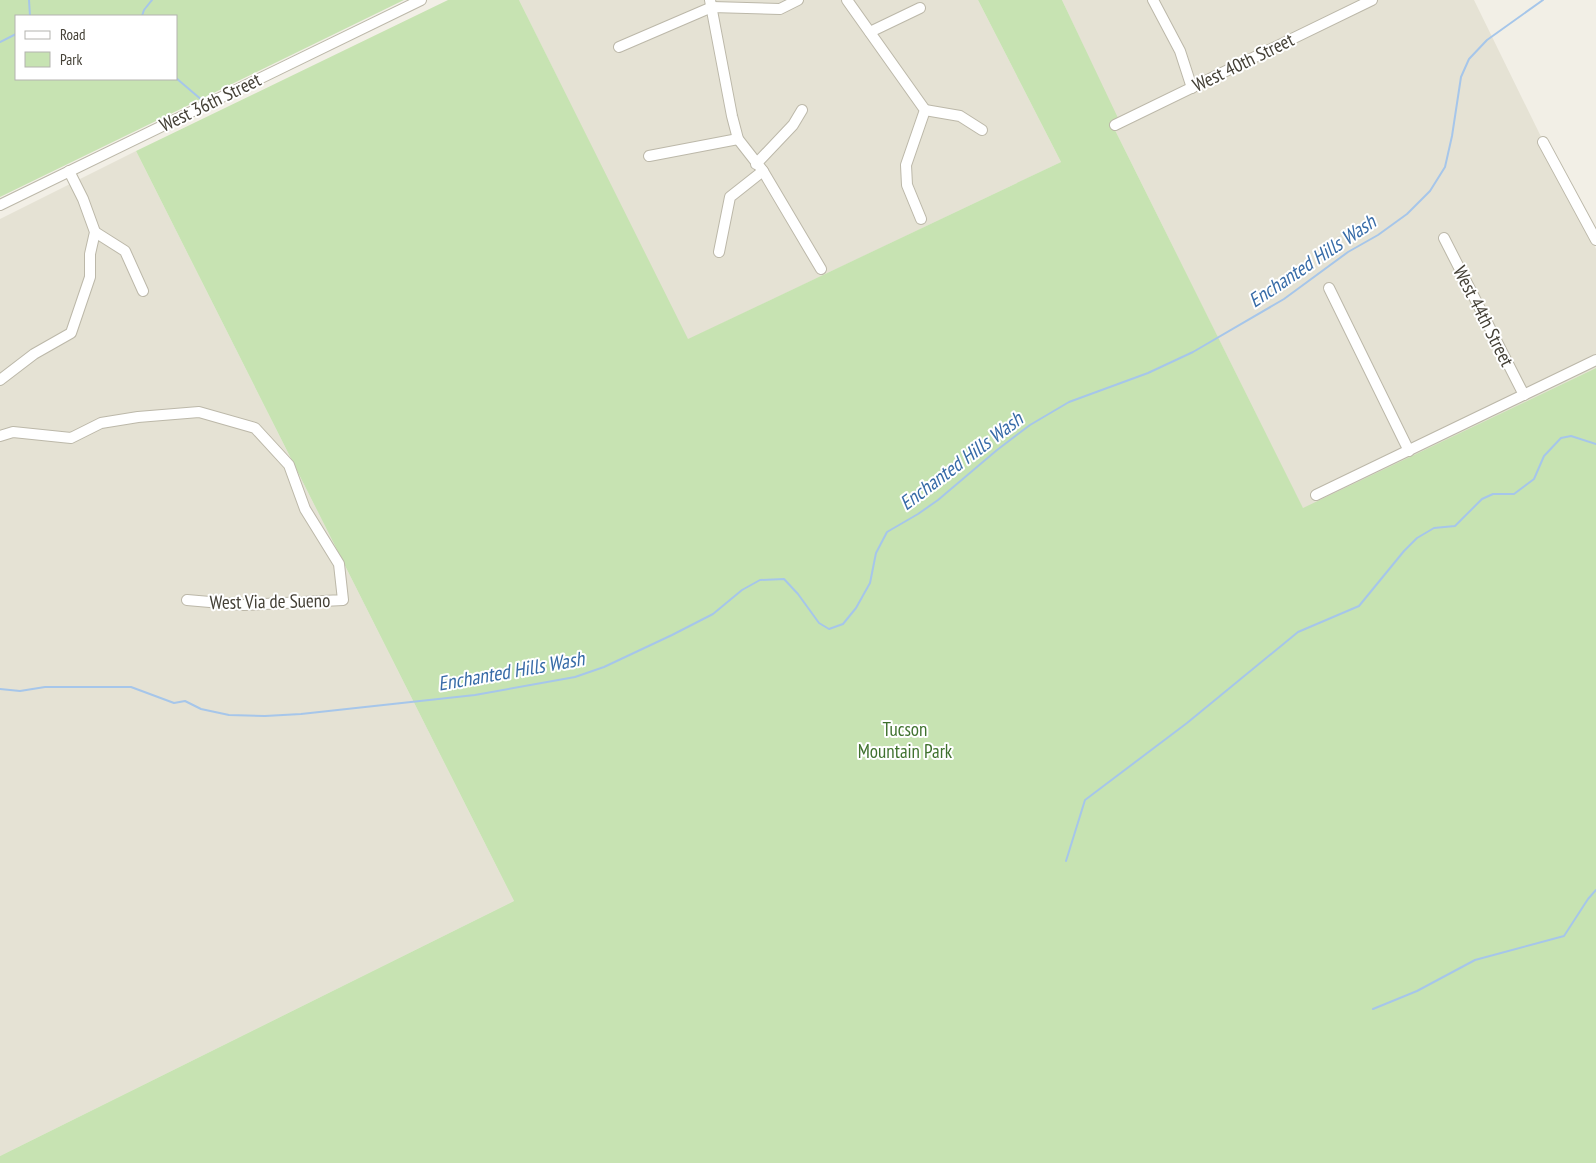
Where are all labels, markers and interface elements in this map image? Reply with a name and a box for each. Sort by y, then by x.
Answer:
legend [15,15,178,80]
text: Road [60,25,86,44]
street label: West 40th Street [1188,27,1298,97]
text: Park [60,50,82,69]
street label: West 36th Street [155,67,265,137]
water label: Enchanted Hills Wash [1243,208,1382,313]
street label: West 44th Street [1448,262,1520,371]
water label: Enchanted Hills Wash [894,405,1029,516]
street label: West Via de Sueno [210,588,330,614]
water label: Enchanted Hills Wash [436,645,587,697]
park label: Tucson Mountain Park [858,717,953,763]

